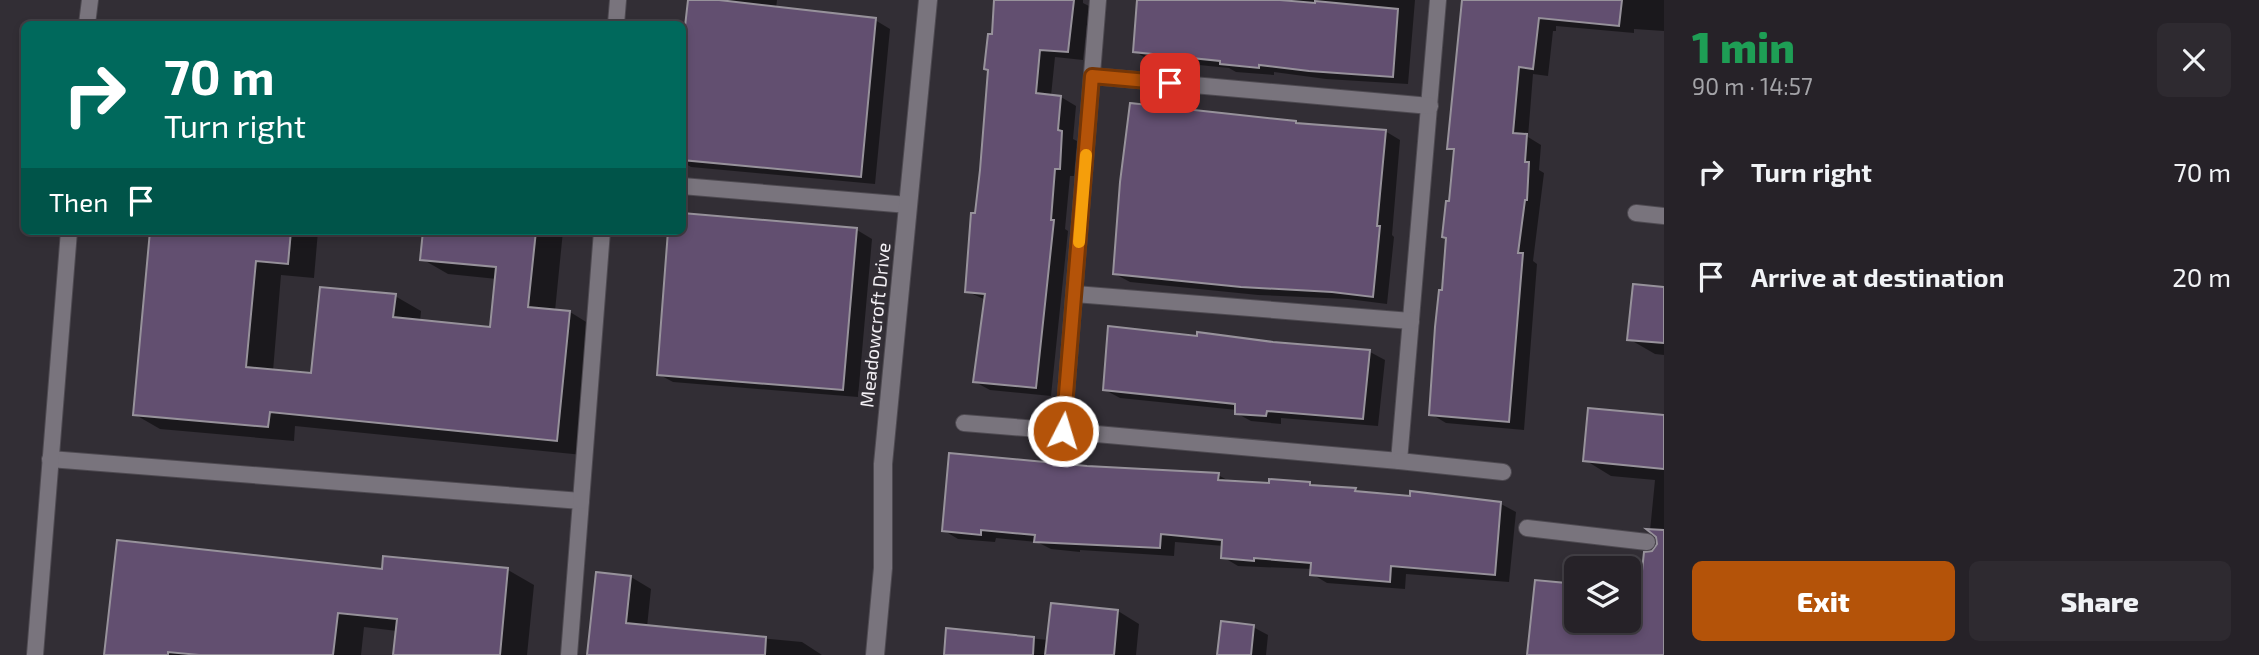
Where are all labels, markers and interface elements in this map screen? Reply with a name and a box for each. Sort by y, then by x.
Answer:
text: 1 min [1692,21,1795,71]
button: close [2157,23,2231,97]
text: 70 m [164,46,275,105]
icon: right [49,49,140,140]
pin [1140,53,1200,113]
icon: arrive [1151,64,1189,102]
text: 90 m · 14:57 [1692,72,1813,100]
text: Turn right [164,106,306,144]
icon: right [1692,153,1730,191]
text: Turn right [1751,156,1872,187]
text: 70 m [2173,156,2231,187]
icon: arrive [122,182,160,220]
text: Then [49,186,108,217]
street label: Meadowcroft Drive [854,241,895,409]
icon: arrive [1692,258,1730,296]
text: Arrive at destination [1751,261,2004,292]
text: 20 m [2172,261,2231,292]
position arrow [1026,394,1100,468]
map controls [1564,556,1641,633]
button: layers [1564,556,1641,633]
button: Exit [1692,561,1955,641]
button: Share [1969,561,2231,641]

